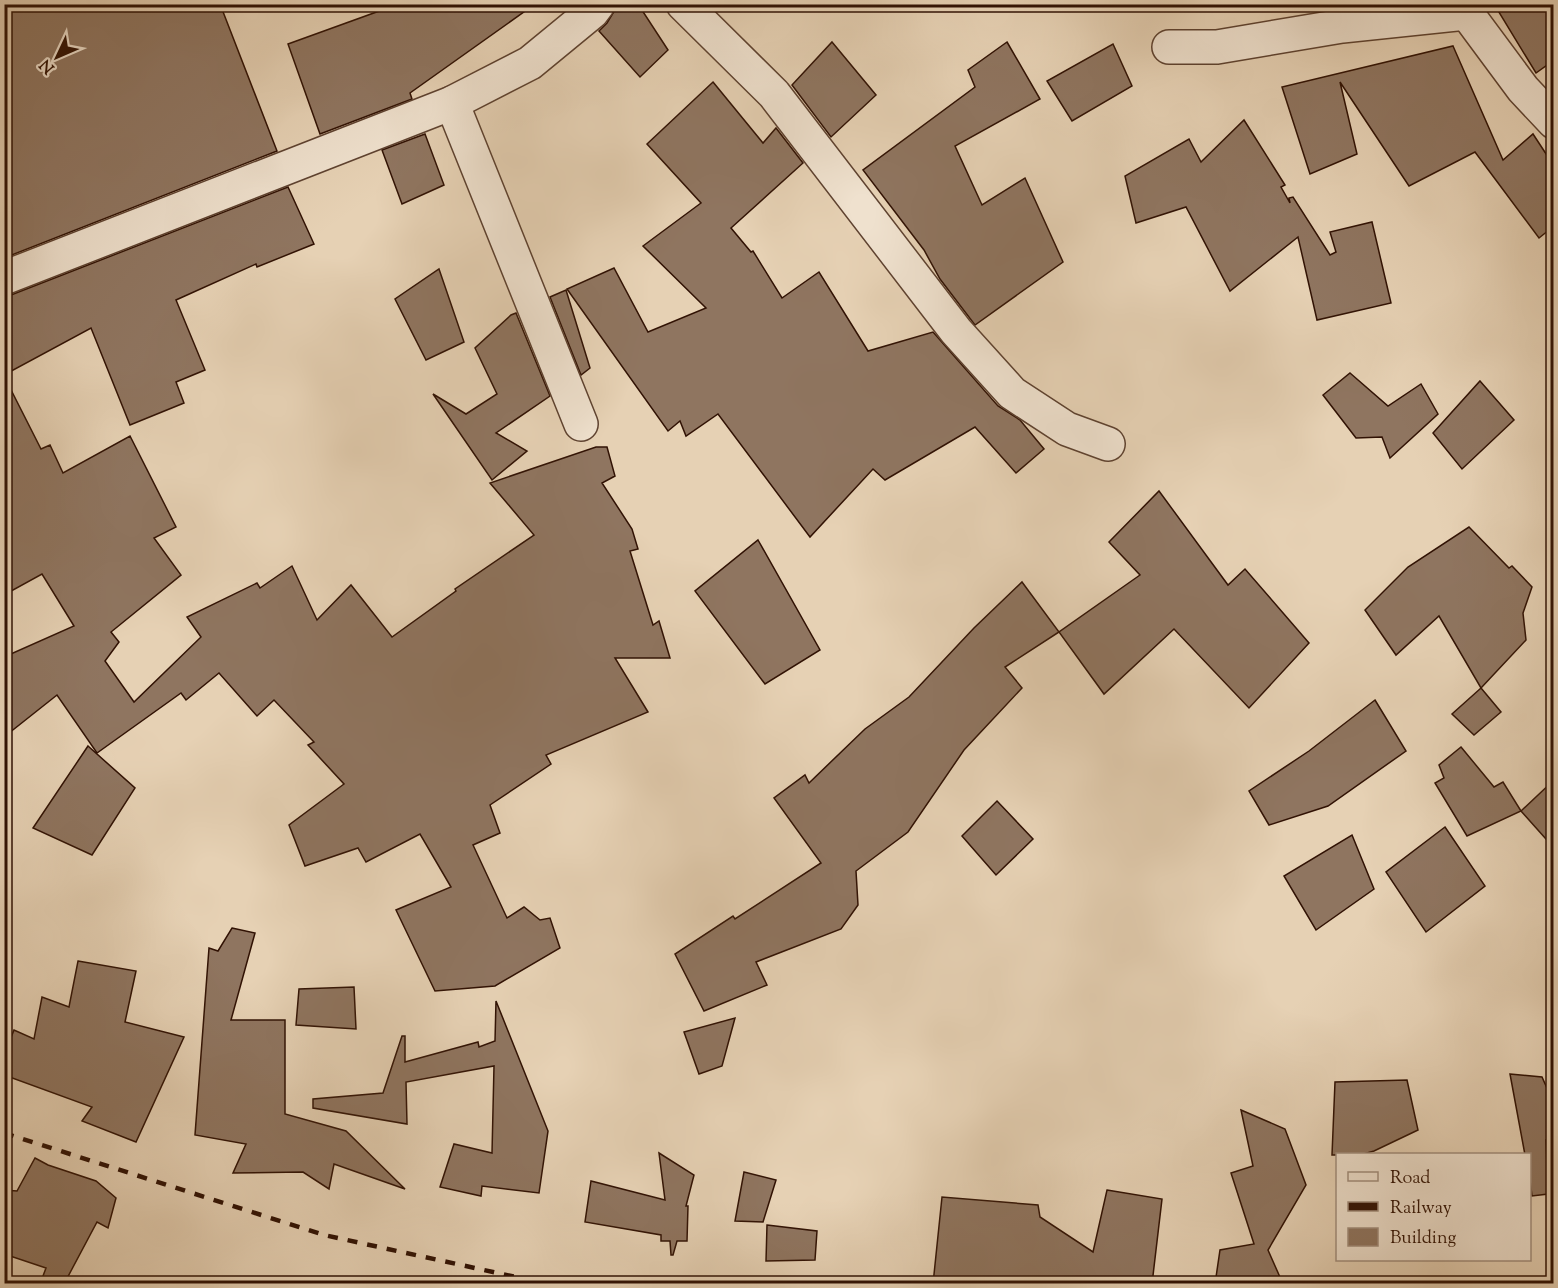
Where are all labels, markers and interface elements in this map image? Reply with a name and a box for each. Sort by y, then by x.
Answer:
north arrow [27,27,87,87]
text: N [35,53,61,78]
legend [1336,1153,1531,1261]
text: Road [1390,1166,1430,1192]
text: Railway [1390,1196,1452,1222]
text: Building [1390,1226,1456,1252]

